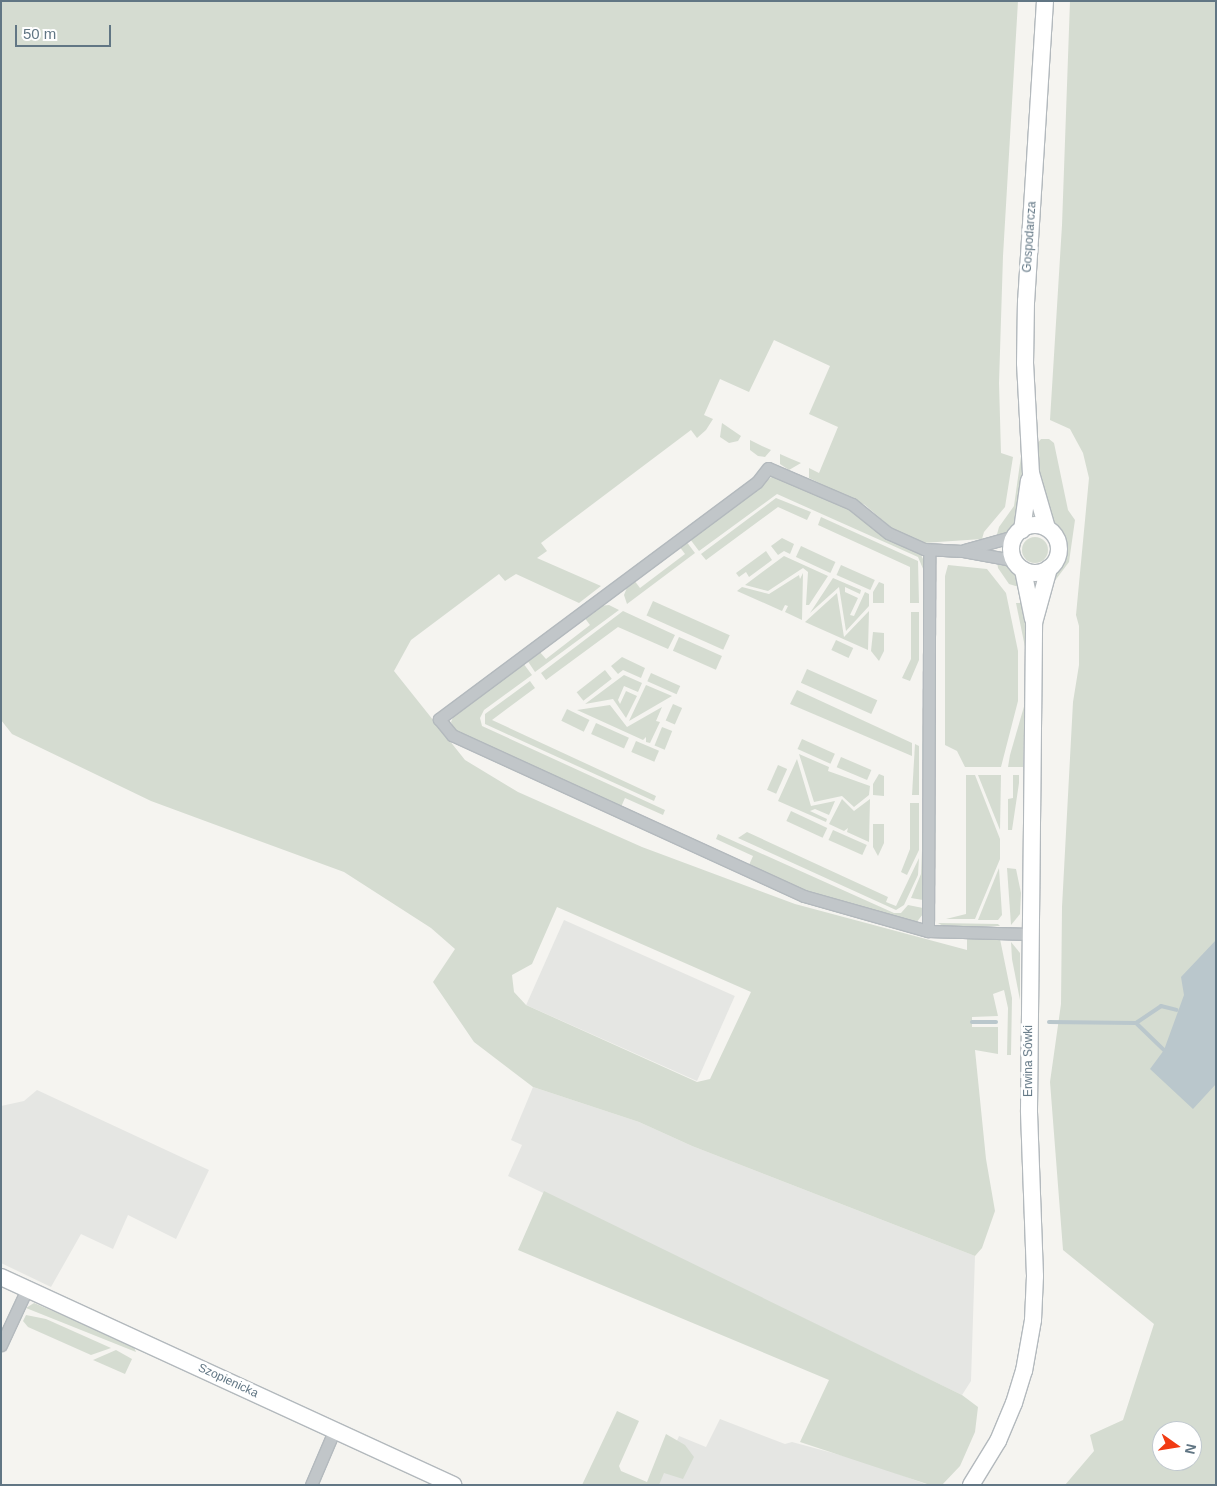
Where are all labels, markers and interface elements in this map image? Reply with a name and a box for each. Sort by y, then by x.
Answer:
scale bar [18,15,114,47]
text: 50 m [23,25,56,42]
street label: Gospodarcza [1020,201,1040,273]
street label: Erwina Sówki [1022,1025,1036,1097]
street label: Szopienicka [196,1361,260,1401]
north arrow [1152,1421,1202,1471]
text: N [1182,1442,1200,1456]

